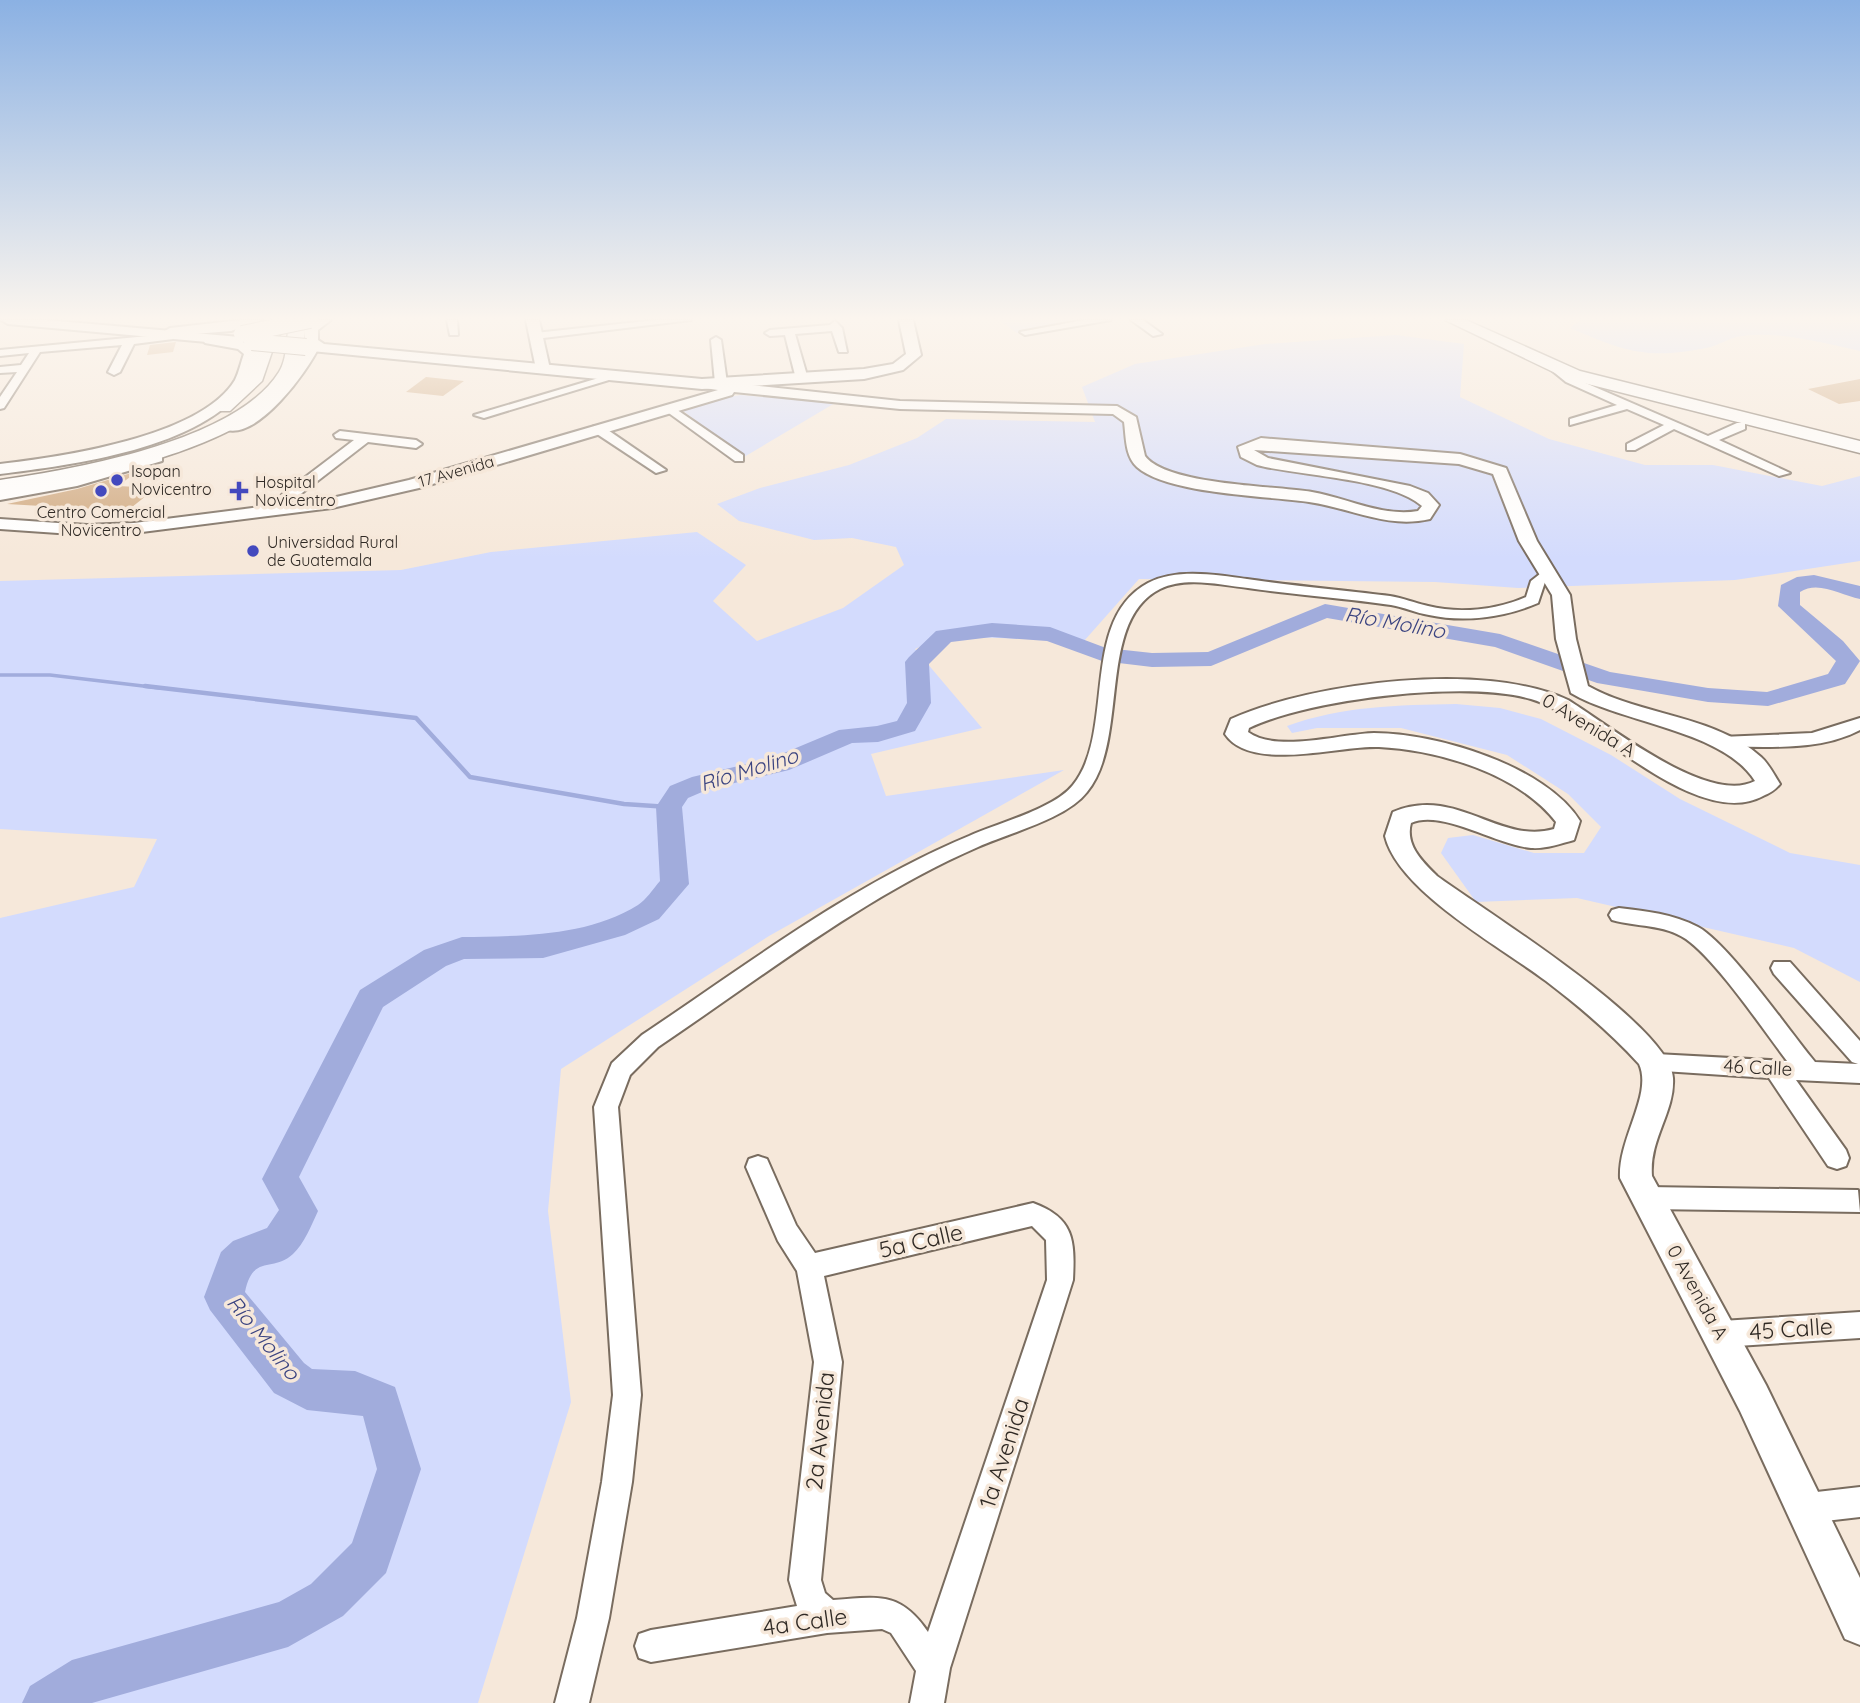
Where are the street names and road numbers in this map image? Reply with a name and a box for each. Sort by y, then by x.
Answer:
street label: 17 Avenida [416,451,496,491]
street label: 0 Avenida A [1538,688,1640,762]
street label: 46 Calle [1723,1053,1793,1081]
street label: 5a Calle [876,1217,966,1264]
street label: 0 Avenida A [1662,1240,1734,1344]
street label: 45 Calle [1748,1311,1834,1346]
street label: 2a Avenida [799,1371,840,1491]
street label: 1a Avenida [972,1394,1035,1512]
street label: 4a Calle [761,1601,849,1642]

